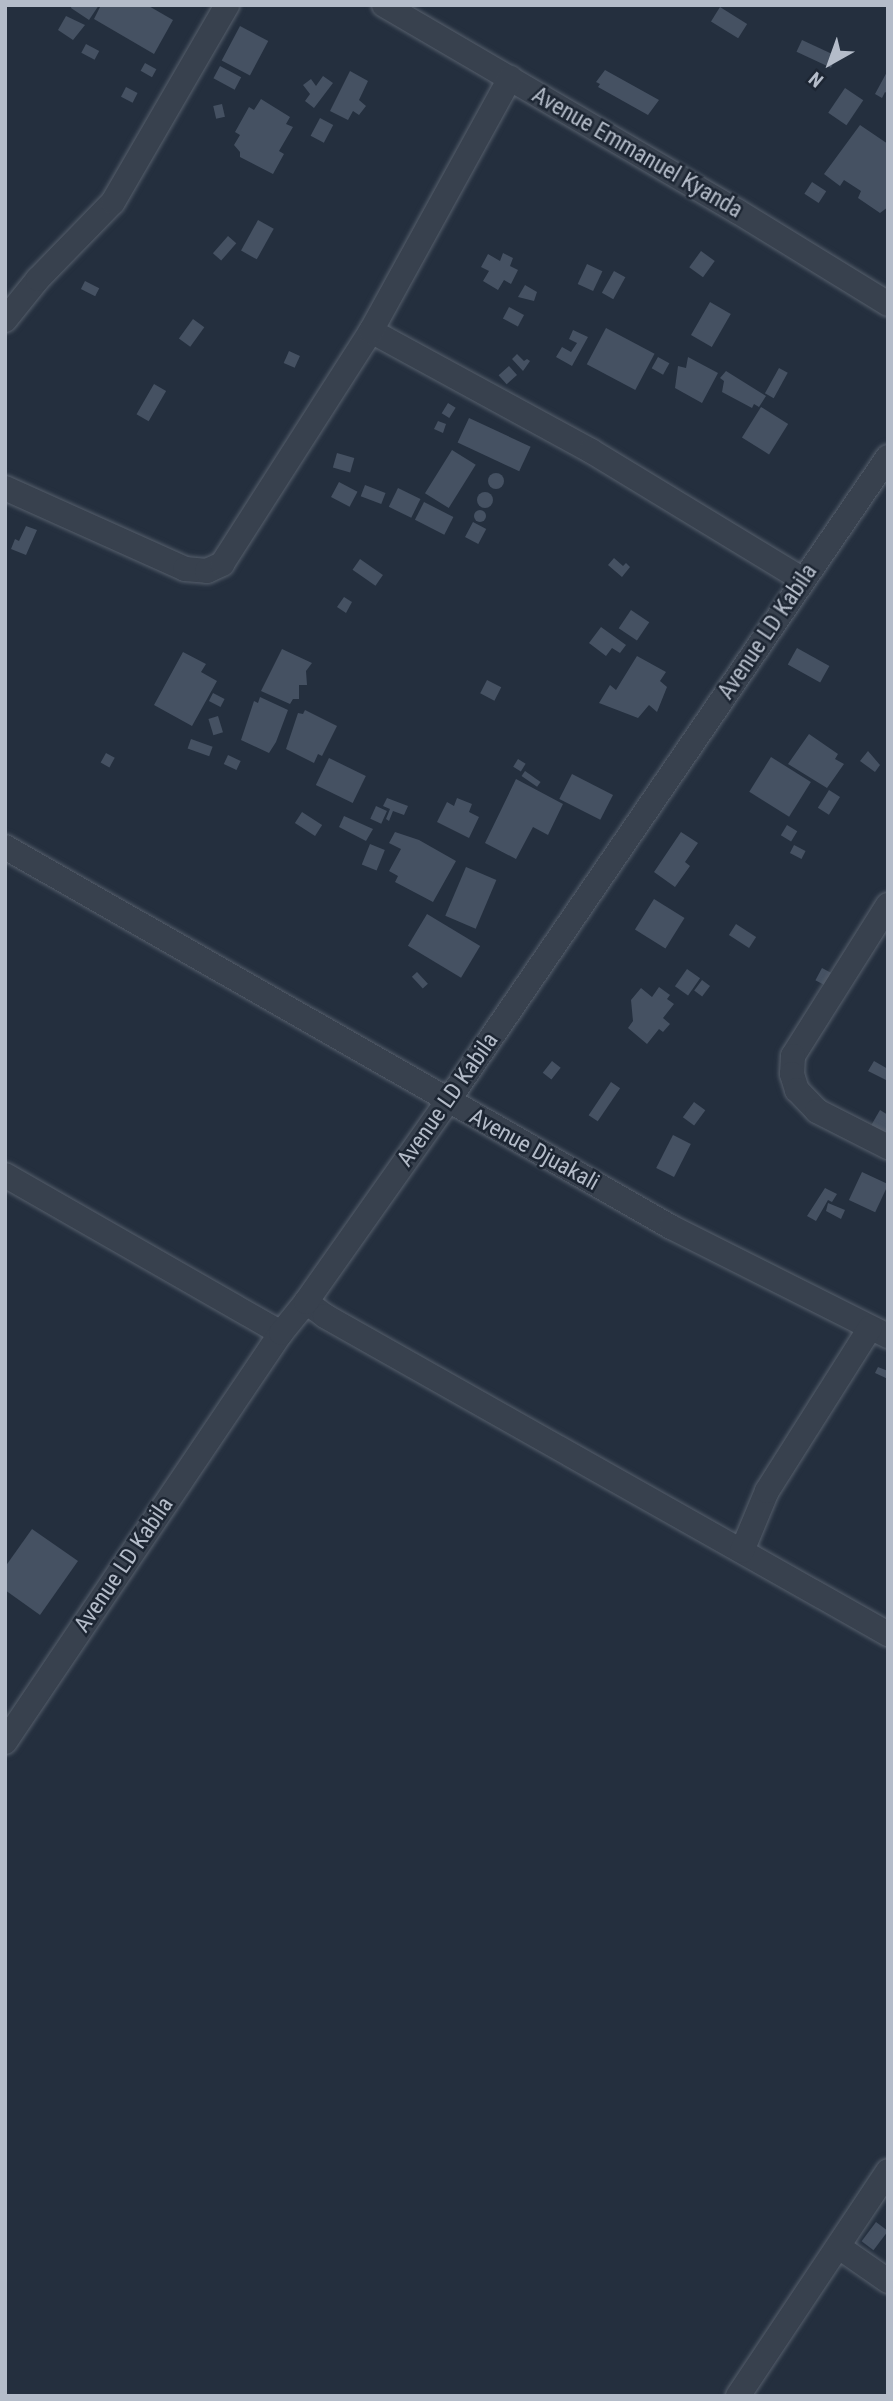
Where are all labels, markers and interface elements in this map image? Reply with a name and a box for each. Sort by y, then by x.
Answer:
north arrow [795,28,865,98]
text: N [804,67,828,92]
street label: Avenue Emmanuel Kyanda [527,81,747,225]
street label: Avenue LD Kabila [713,559,823,705]
street label: Avenue LD Kabila [392,1028,504,1172]
street label: Avenue Djuakali [464,1103,604,1197]
street label: Avenue LD Kabila [69,1492,179,1638]

